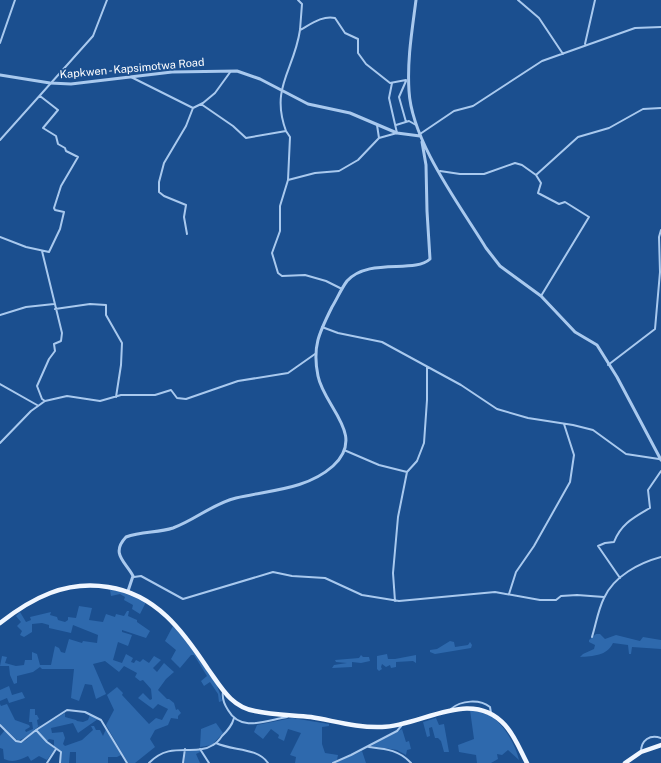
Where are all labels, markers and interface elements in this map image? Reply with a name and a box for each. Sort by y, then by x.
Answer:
street label: Kapkwen - Kapsimotwa Road [59,56,205,80]

